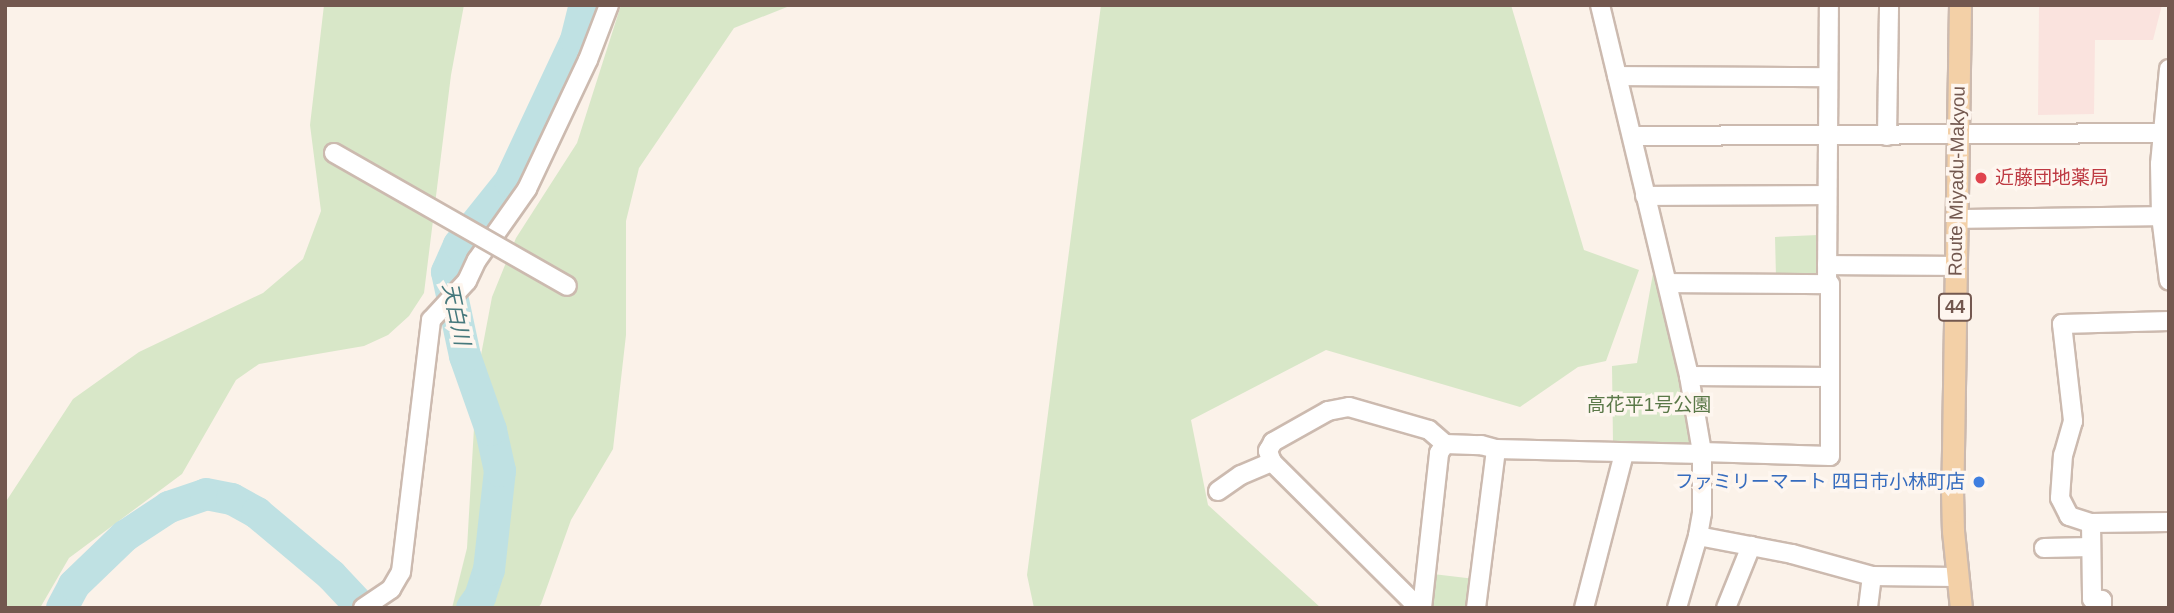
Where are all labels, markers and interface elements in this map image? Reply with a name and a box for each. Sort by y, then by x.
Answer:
street label: Route Miyadu-Makyou [1944,86,1970,276]
place label: 近藤団地薬局 [1995,167,2109,189]
marker: 近藤団地薬局 [1973,170,1989,186]
water label: 天白川 [437,281,475,347]
road number: 44 [1938,292,1972,321]
park label: 高花平1号公園 [1587,394,1711,416]
place label: ファミリーマート 四日市小林町店 [1675,471,1965,493]
marker: ファミリーマート 四日市小林町店 [1971,474,1987,490]

